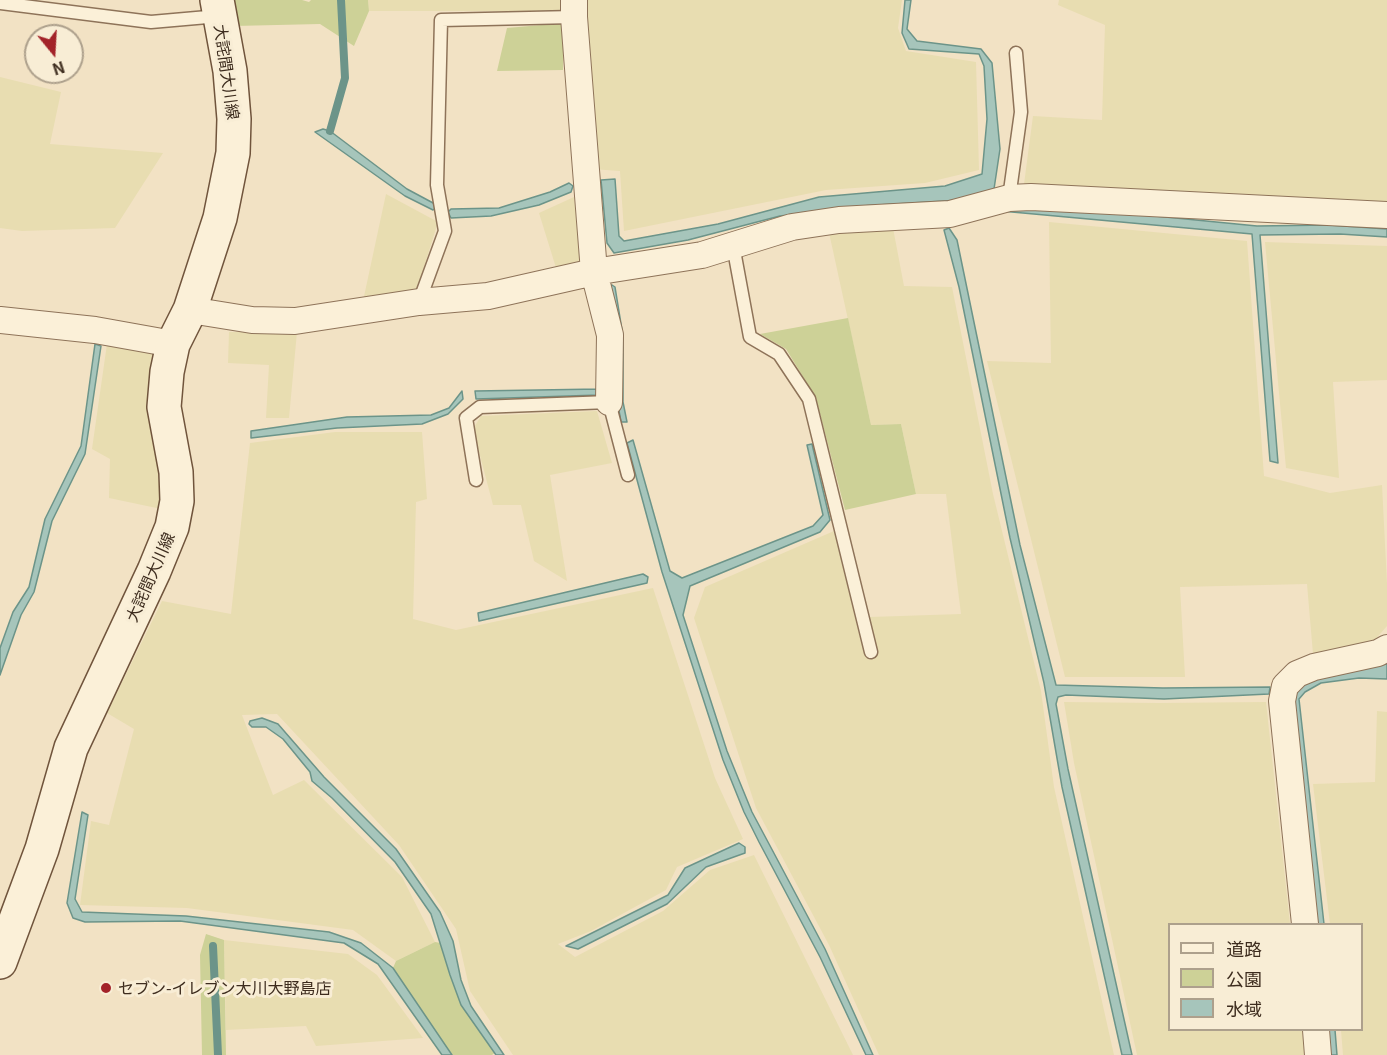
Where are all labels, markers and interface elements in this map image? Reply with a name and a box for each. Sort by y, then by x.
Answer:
street label: 大詫間大川線 [211,23,243,121]
north arrow [24,24,84,84]
text: N [50,56,68,82]
street label: 大詫間大川線 [122,529,178,625]
legend [1168,923,1363,1031]
text: 道路 [1226,935,1262,961]
text: 公園 [1226,965,1262,991]
place label: セブン-イレブン大川大野島店 [118,978,332,998]
marker: セブン-イレブン大川大野島店 [99,981,113,995]
text: 水域 [1226,995,1262,1021]

